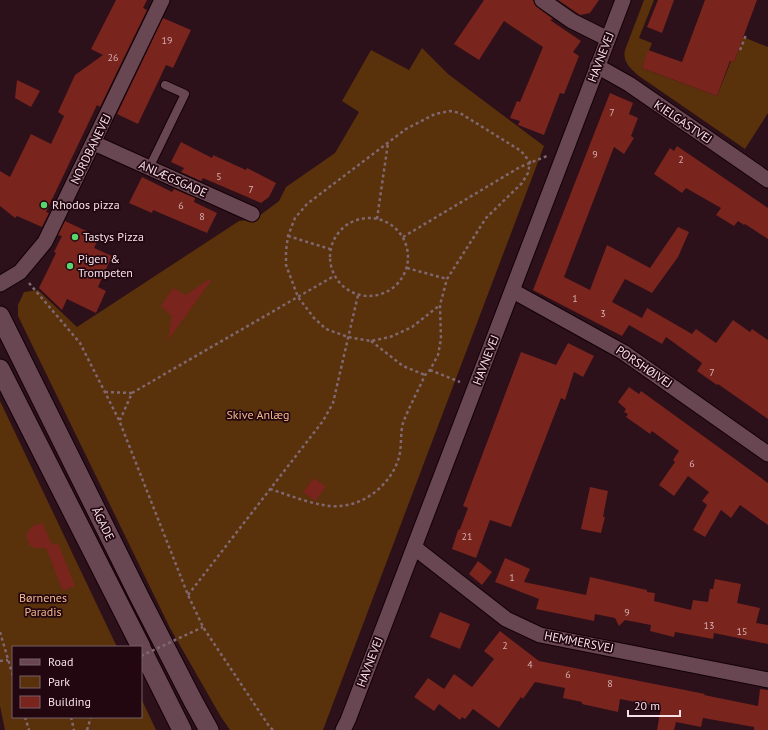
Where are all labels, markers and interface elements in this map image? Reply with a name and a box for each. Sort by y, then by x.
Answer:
street label: HAVNEVEJ [584,30,617,84]
house number: 19 [162,34,172,47]
house number: 26 [108,51,118,64]
street label: KIELGASTVEJ [651,97,715,146]
house number: 7 [609,106,615,119]
street label: NORDBANEVEJ [67,111,114,186]
house number: 9 [592,148,598,161]
house number: 2 [678,153,684,166]
street label: ANLÆGSGADE [137,157,210,200]
house number: 5 [216,170,222,183]
house number: 7 [248,183,254,196]
place label: Rhodos pizza [52,197,120,212]
house number: 6 [178,199,184,212]
marker: Rhodos pizza [39,200,49,210]
house number: 8 [199,210,205,223]
place label: Tastys Pizza [83,229,144,244]
marker: Tastys Pizza [70,232,80,242]
place label: Pigen & Trompeten [78,251,133,280]
marker: Pigen & Trompeten [65,261,75,271]
house number: 1 [572,292,578,305]
house number: 3 [600,307,606,320]
street label: HAVNEVEJ [469,333,502,387]
street label: PORSHØJVEJ [613,342,675,391]
house number: 7 [709,366,715,379]
park label: Skive Anlæg [227,407,290,422]
house number: 6 [689,457,695,470]
street label: ÅGADE [89,505,118,543]
house number: 21 [462,530,472,543]
house number: 1 [509,571,515,584]
park label: Børnenes Paradis [19,590,67,619]
house number: 9 [624,606,630,619]
house number: 13 [704,619,714,632]
house number: 15 [737,625,747,638]
street label: HEMMERSVEJ [543,627,615,656]
street label: HAVNEVEJ [353,635,386,689]
house number: 2 [502,639,508,652]
legend [12,646,142,718]
text: Road [48,654,73,669]
house number: 4 [527,658,533,671]
house number: 6 [565,668,571,681]
text: Park [48,674,70,689]
house number: 8 [607,677,613,690]
scale bar [628,692,680,718]
text: Building [48,694,91,709]
text: 20 m [634,698,660,713]

